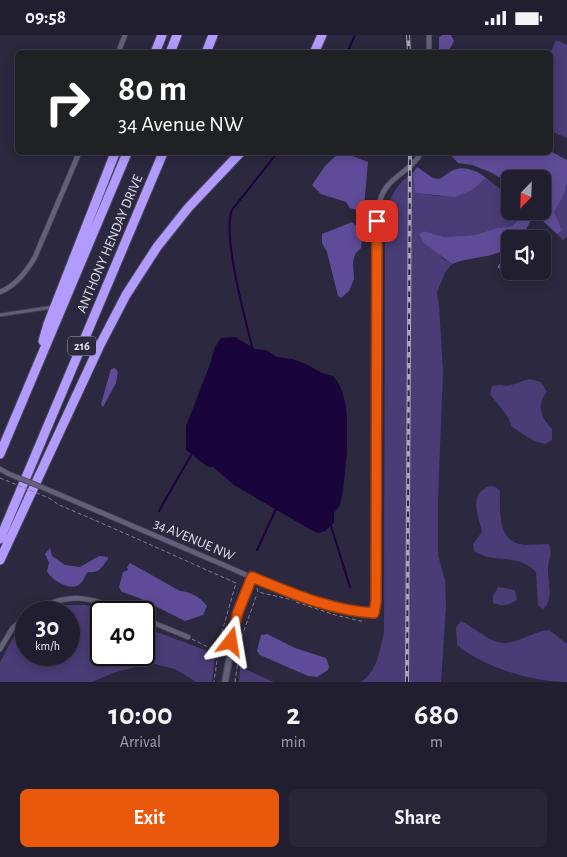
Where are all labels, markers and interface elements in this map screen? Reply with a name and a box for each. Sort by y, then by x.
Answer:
text: 09:58 [25,8,66,27]
icon: right [35,70,100,135]
text: 80 m [118,72,187,107]
text: 34 Avenue NW [118,113,243,135]
north arrow [501,170,551,220]
map controls [501,170,551,280]
street label: ANTHONY HENDAY DRIVE [75,173,146,315]
pin [356,200,398,242]
icon: arrive [363,207,391,235]
button: sound [501,230,551,280]
road number: 216 [68,337,96,356]
street label: 34 AVENUE NW [151,517,237,564]
speed limit sign: 40 [90,601,155,666]
text: 30 [36,615,59,640]
position arrow [204,615,256,667]
text: km/h [35,640,60,652]
text: 10:00 [108,700,173,730]
text: 2 [286,700,300,730]
text: 680 [414,700,459,730]
text: Arrival [120,734,161,750]
text: min [281,734,306,750]
text: m [430,734,443,750]
button: Exit [20,789,279,847]
button: Share [289,789,547,847]

